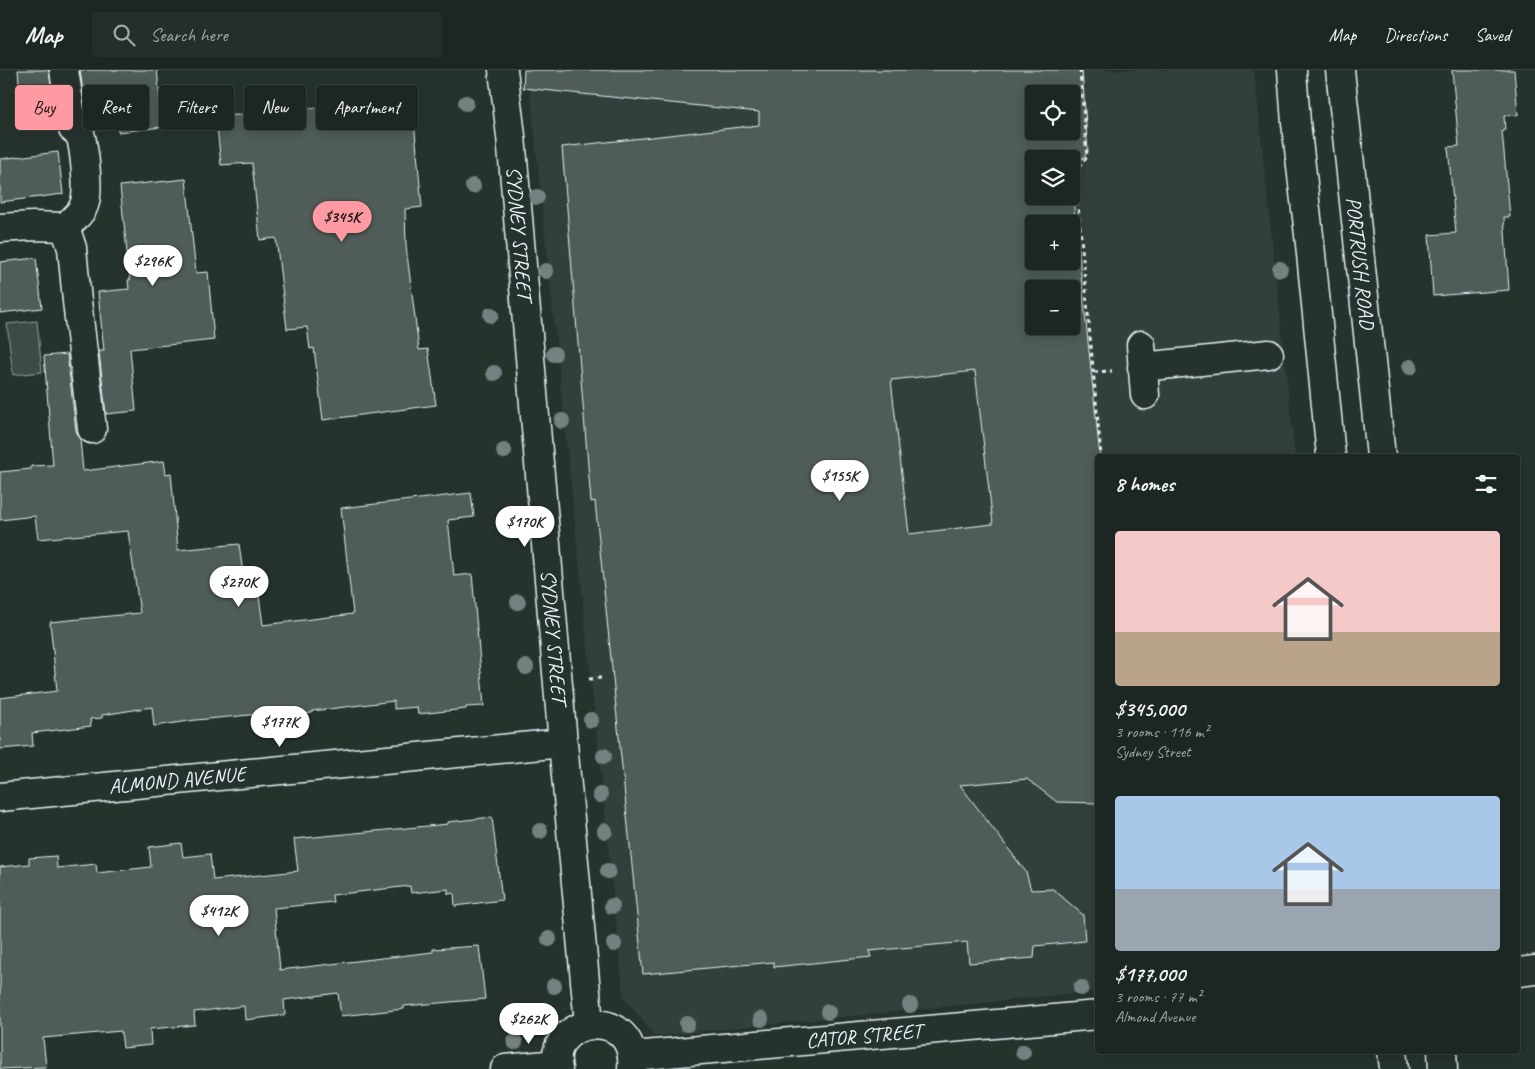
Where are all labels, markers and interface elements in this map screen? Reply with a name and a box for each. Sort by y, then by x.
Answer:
search box [92,12,442,57]
text: Map [25,20,62,50]
icon: search [110,21,138,49]
text: Search here [150,23,228,47]
text: Map [1329,24,1356,46]
text: Directions [1384,24,1447,46]
text: Saved [1475,24,1510,46]
chip: Buy [15,85,73,130]
chip: Rent [83,85,149,130]
chip: Filters [159,85,234,130]
chip: New [244,85,306,130]
chip: Apartment [316,85,418,130]
map controls [1025,85,1080,335]
button: locate [1025,85,1080,140]
button: layers [1025,150,1080,205]
street label: SYDNEY STREET [501,165,538,306]
street label: PORTRUSH ROAD [1341,196,1381,332]
pin: $345K [307,200,377,243]
text: $345K [324,207,360,227]
button: + [1025,215,1080,270]
pin: $296K [118,244,188,287]
text: $296K [134,251,172,271]
button: − [1025,280,1080,335]
pin: $155K [805,460,875,502]
text: $155K [822,466,858,486]
icon: filters [1472,470,1500,498]
text: 8 homes [1115,471,1174,497]
pin: $170K [490,506,560,548]
text: $170K [507,512,543,532]
icon: home [1263,564,1353,654]
pin: $270K [204,566,274,608]
street label: SYDNEY STREET [535,569,573,710]
text: $270K [221,572,257,592]
text: $345,000 [1115,696,1185,722]
pin: $177K [245,706,315,748]
text: $177K [262,712,298,732]
text: 3 rooms · 116 m² [1115,722,1209,742]
text: Sydney Street [1115,742,1191,762]
street label: ALMOND AVENUE [108,760,249,799]
icon: home [1263,829,1353,919]
pin: $412K [184,894,254,937]
text: $412K [201,901,237,921]
text: $177,000 [1115,961,1185,987]
text: 3 rooms · 77 m² [1115,987,1201,1007]
pin: $262K [494,1002,564,1045]
text: Almond Avenue [1115,1007,1195,1027]
text: $262K [510,1009,548,1029]
street label: CATOR STREET [805,1017,928,1054]

